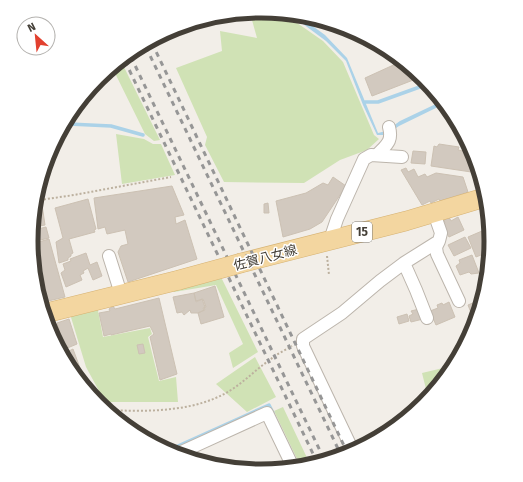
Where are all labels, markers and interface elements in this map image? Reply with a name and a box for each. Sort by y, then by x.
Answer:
north arrow [16,16,56,56]
text: N [25,20,38,35]
road number: 15 [352,222,372,242]
street label: 佐賀八女線 [232,242,298,273]

